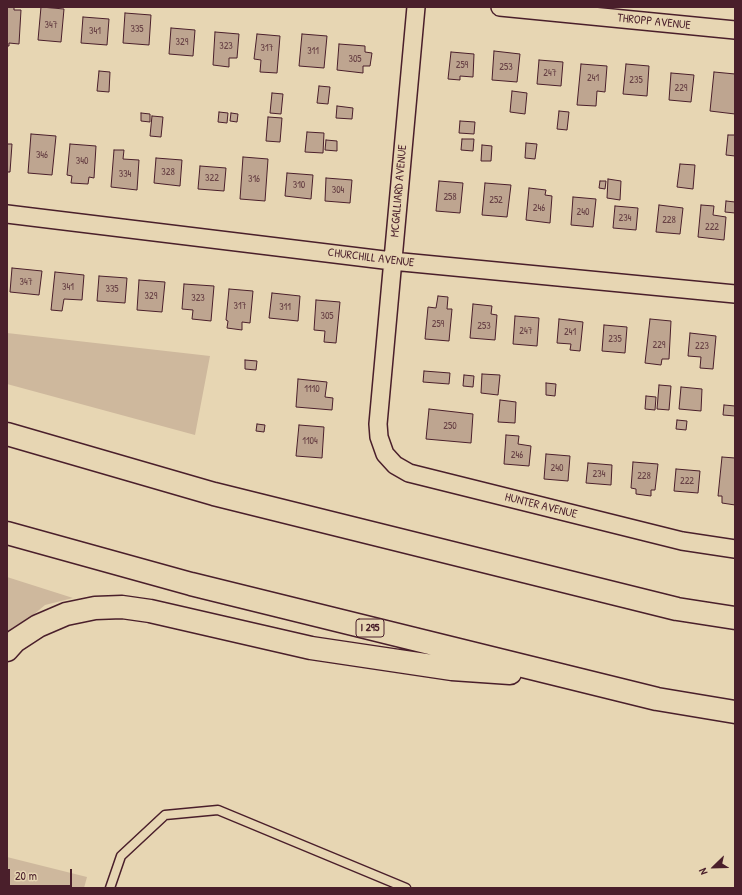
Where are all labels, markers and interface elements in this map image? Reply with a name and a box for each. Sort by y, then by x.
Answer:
street label: THROPP AVENUE [617,11,691,33]
house number: 347 [44,19,58,31]
house number: 335 [130,23,144,35]
house number: 341 [89,25,101,37]
house number: 329 [176,36,188,48]
house number: 323 [219,40,233,52]
house number: 317 [260,42,274,54]
house number: 311 [307,45,319,57]
house number: 305 [348,53,362,65]
house number: 259 [456,59,468,71]
house number: 253 [499,61,513,73]
house number: 247 [543,67,557,79]
house number: 241 [587,72,599,84]
house number: 235 [629,74,643,86]
house number: 229 [674,82,688,94]
street label: MCGALLIARD AVENUE [388,144,410,238]
house number: 346 [36,149,48,161]
house number: 340 [76,155,88,167]
house number: 328 [161,166,175,178]
house number: 334 [119,168,131,180]
house number: 322 [205,172,219,184]
house number: 316 [248,173,260,185]
house number: 310 [293,179,305,191]
house number: 304 [332,184,344,196]
house number: 258 [443,191,457,203]
house number: 252 [489,194,503,206]
house number: 246 [533,202,545,214]
house number: 240 [577,206,589,218]
house number: 234 [619,212,631,224]
house number: 228 [662,214,676,226]
house number: 222 [705,221,719,233]
street label: CHURCHILL AVENUE [327,246,415,270]
house number: 347 [19,276,33,288]
house number: 341 [62,281,74,293]
house number: 335 [105,283,119,295]
house number: 329 [145,290,157,302]
house number: 323 [191,292,205,304]
house number: 317 [233,300,247,312]
house number: 311 [279,301,291,313]
house number: 305 [320,310,334,322]
house number: 259 [432,318,444,330]
house number: 253 [477,320,491,332]
house number: 247 [519,325,533,337]
house number: 241 [564,326,576,338]
house number: 235 [608,333,622,345]
house number: 229 [652,339,666,351]
house number: 223 [695,340,709,352]
house number: 1110 [304,383,320,395]
house number: 250 [443,420,457,432]
house number: 1104 [302,435,318,447]
house number: 246 [511,449,523,461]
house number: 240 [551,462,563,474]
house number: 234 [593,468,605,480]
house number: 228 [637,470,651,482]
house number: 222 [680,475,694,487]
street label: HUNTER AVENUE [503,490,579,522]
road number: I 295 [356,619,384,637]
north arrow [694,847,734,887]
scale bar [10,861,74,887]
text: N [695,866,711,877]
text: 20 m [15,867,37,884]

